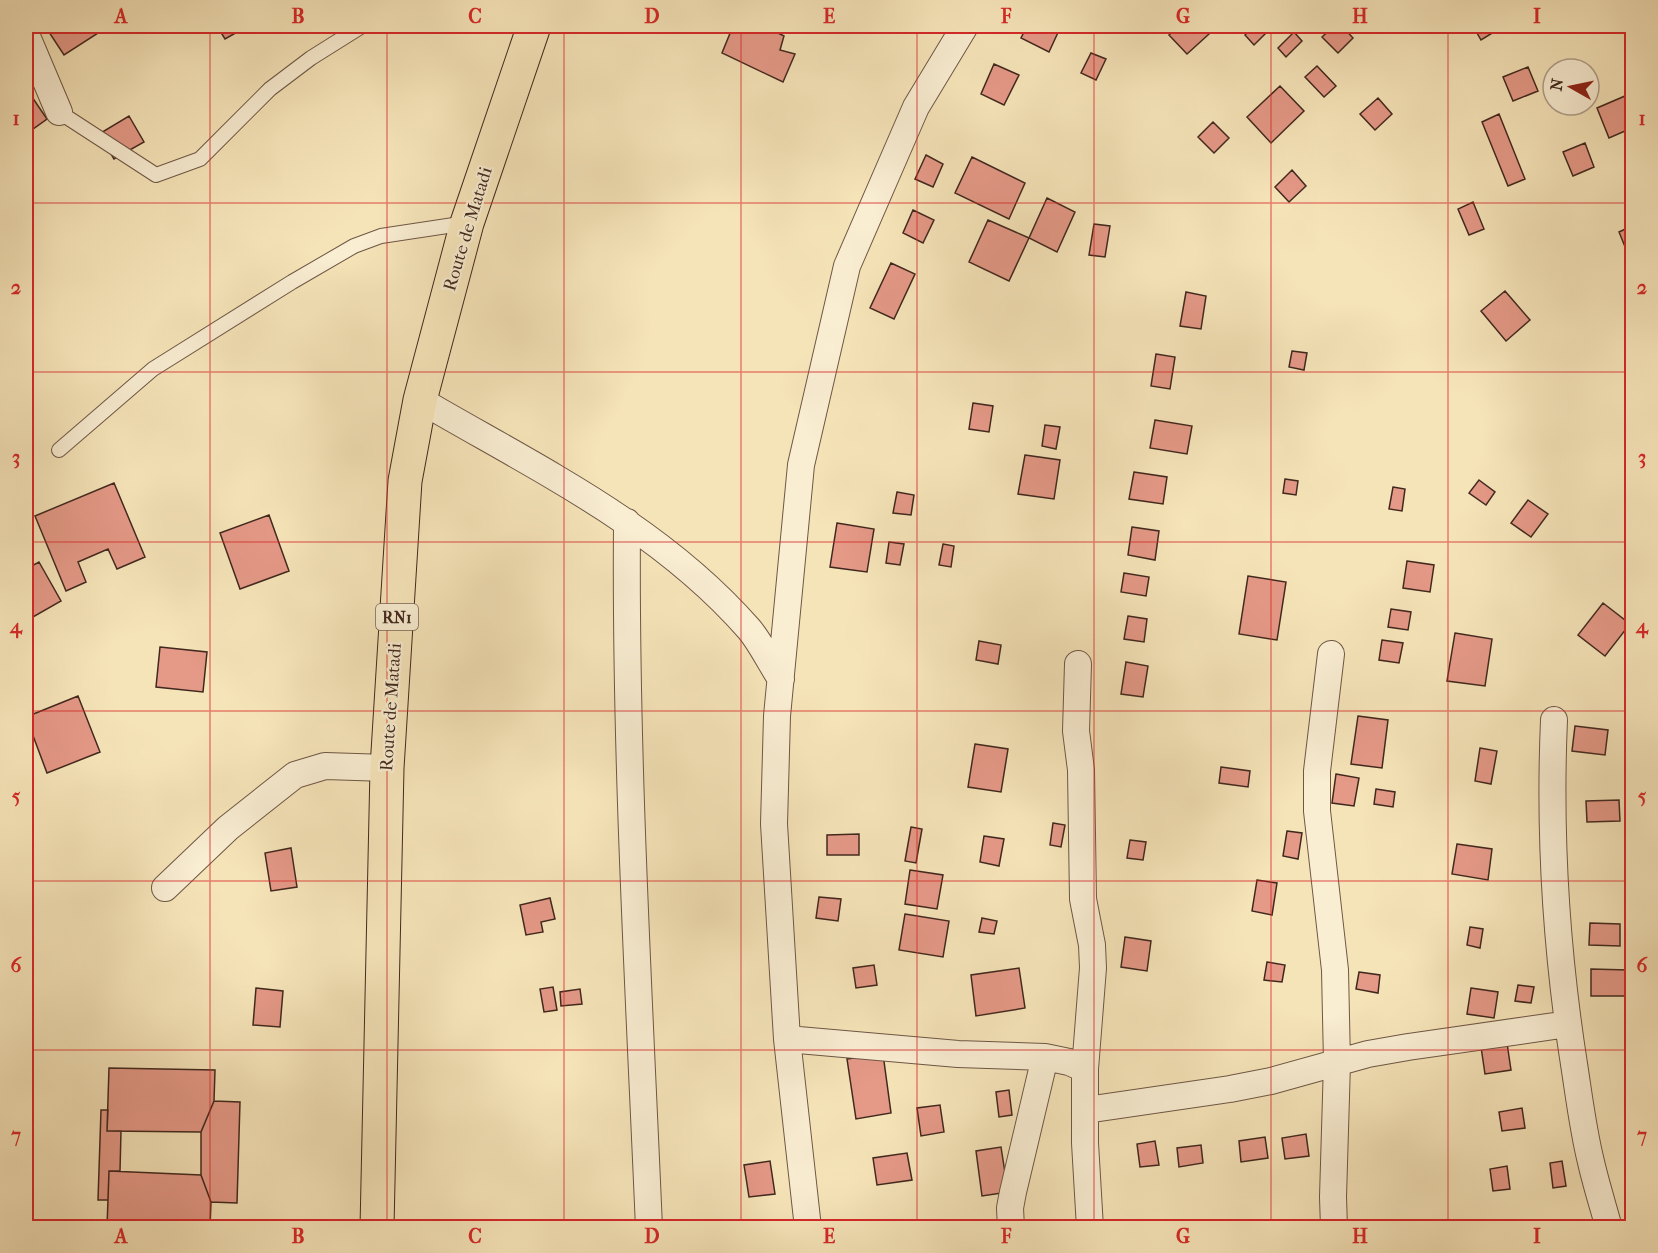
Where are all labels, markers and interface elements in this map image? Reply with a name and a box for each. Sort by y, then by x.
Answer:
text: A [113,5,129,28]
text: B [291,5,305,28]
text: C [468,5,482,28]
text: D [644,5,660,28]
text: E [823,5,835,28]
text: F [1000,5,1012,28]
text: G [1176,5,1190,28]
text: H [1352,5,1368,28]
text: I [1533,5,1541,28]
north arrow [1541,57,1601,117]
text: N [1546,76,1567,92]
text: 1 [12,107,20,130]
text: 1 [1638,107,1646,130]
street label: Route de Matadi [439,164,497,293]
text: 2 [11,276,21,299]
text: 2 [1637,276,1647,299]
text: 3 [12,446,20,469]
text: 3 [1638,446,1646,469]
road number: RN1 [376,604,418,630]
text: 4 [9,615,23,639]
text: 4 [1635,615,1649,639]
street label: Route de Matadi [376,642,406,772]
text: 5 [12,785,21,808]
text: 5 [1638,785,1647,808]
text: 6 [11,954,23,977]
text: 6 [1637,954,1649,977]
text: 7 [10,1124,21,1147]
text: 7 [1636,1124,1647,1147]
text: A [113,1225,129,1248]
text: B [291,1225,305,1248]
text: C [468,1225,482,1248]
text: D [644,1225,660,1248]
text: E [823,1225,835,1248]
text: F [1000,1225,1012,1248]
text: G [1176,1225,1190,1248]
text: H [1352,1225,1368,1248]
text: I [1533,1225,1541,1248]

